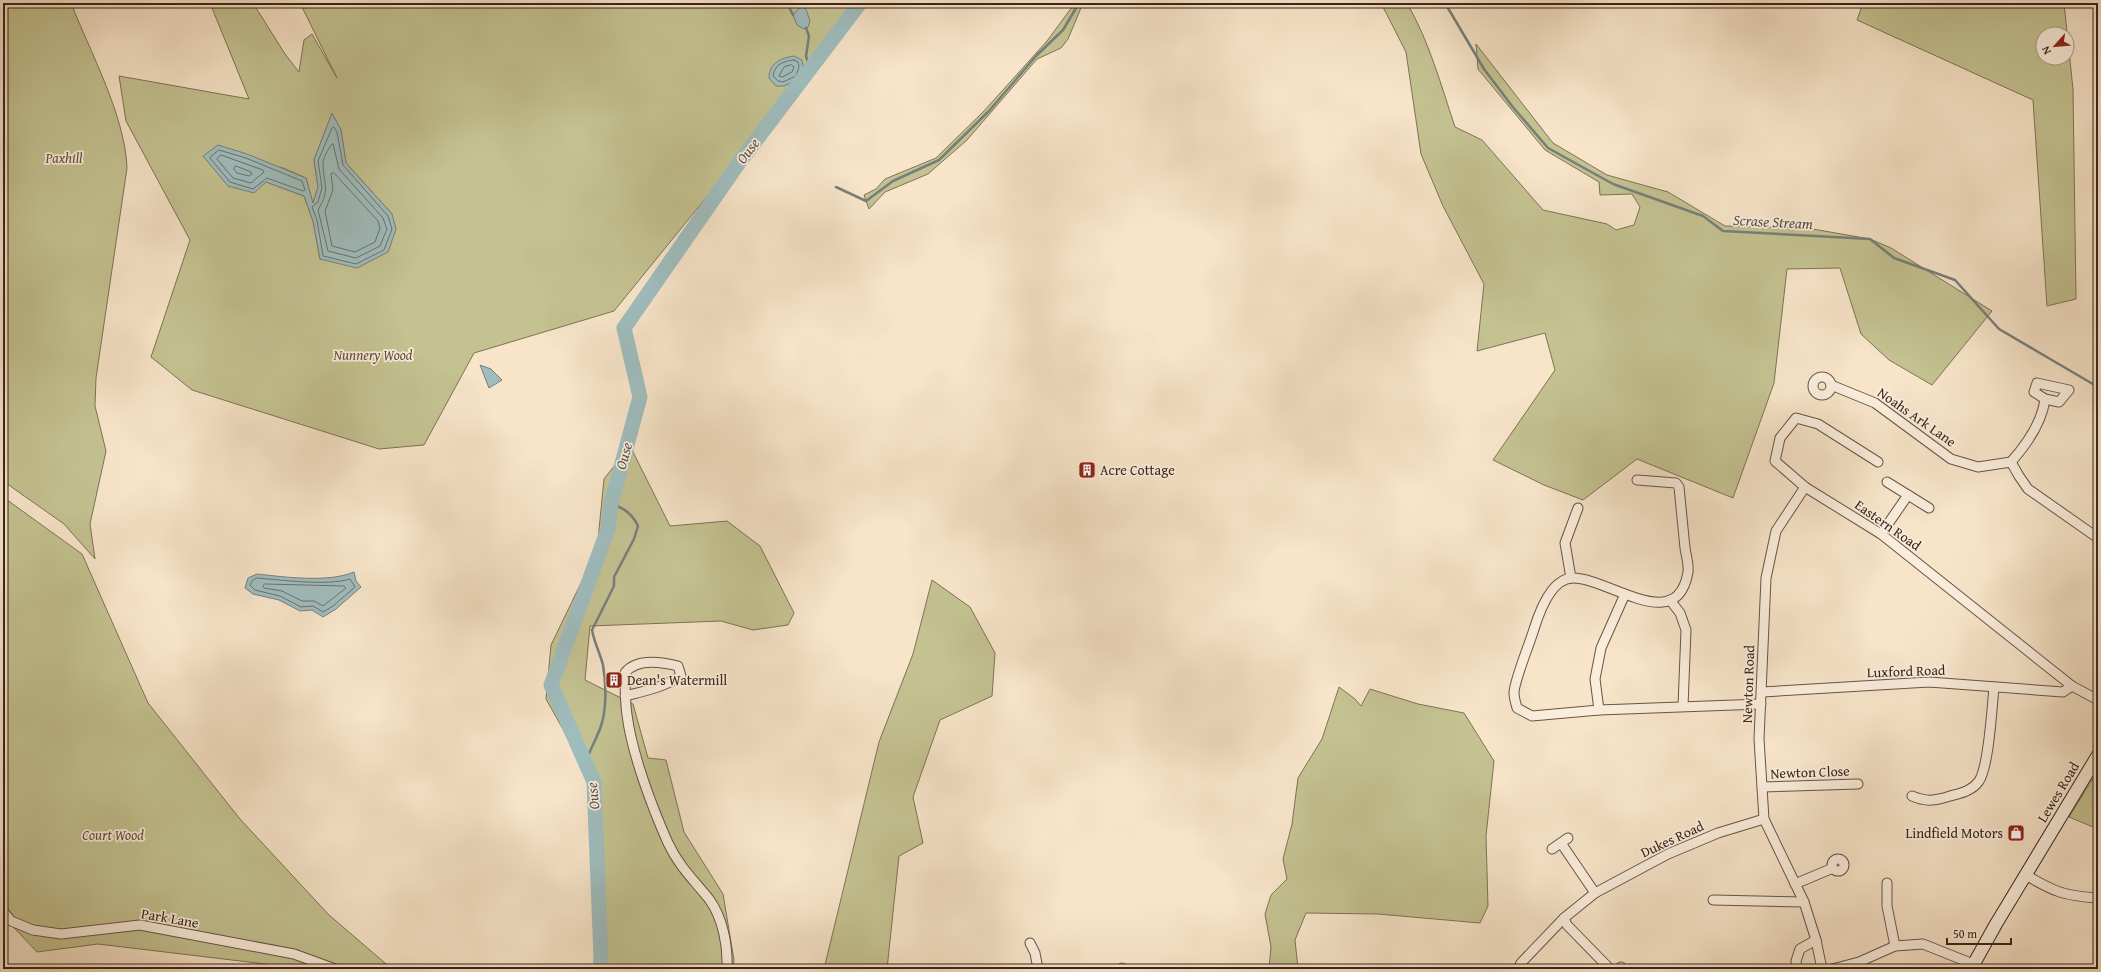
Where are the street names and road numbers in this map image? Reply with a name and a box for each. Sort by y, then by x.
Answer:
street label: Noahs Ark Lane [1874,382,1961,452]
street label: Eastern Road [1851,495,1926,556]
street label: Newton Road [1737,644,1759,723]
street label: Luxford Road [1866,660,1946,682]
street label: Lewes Road [2032,757,2084,826]
street label: Newton Close [1770,761,1850,783]
street label: Dukes Road [1637,815,1707,862]
street label: Park Lane [140,903,201,933]

